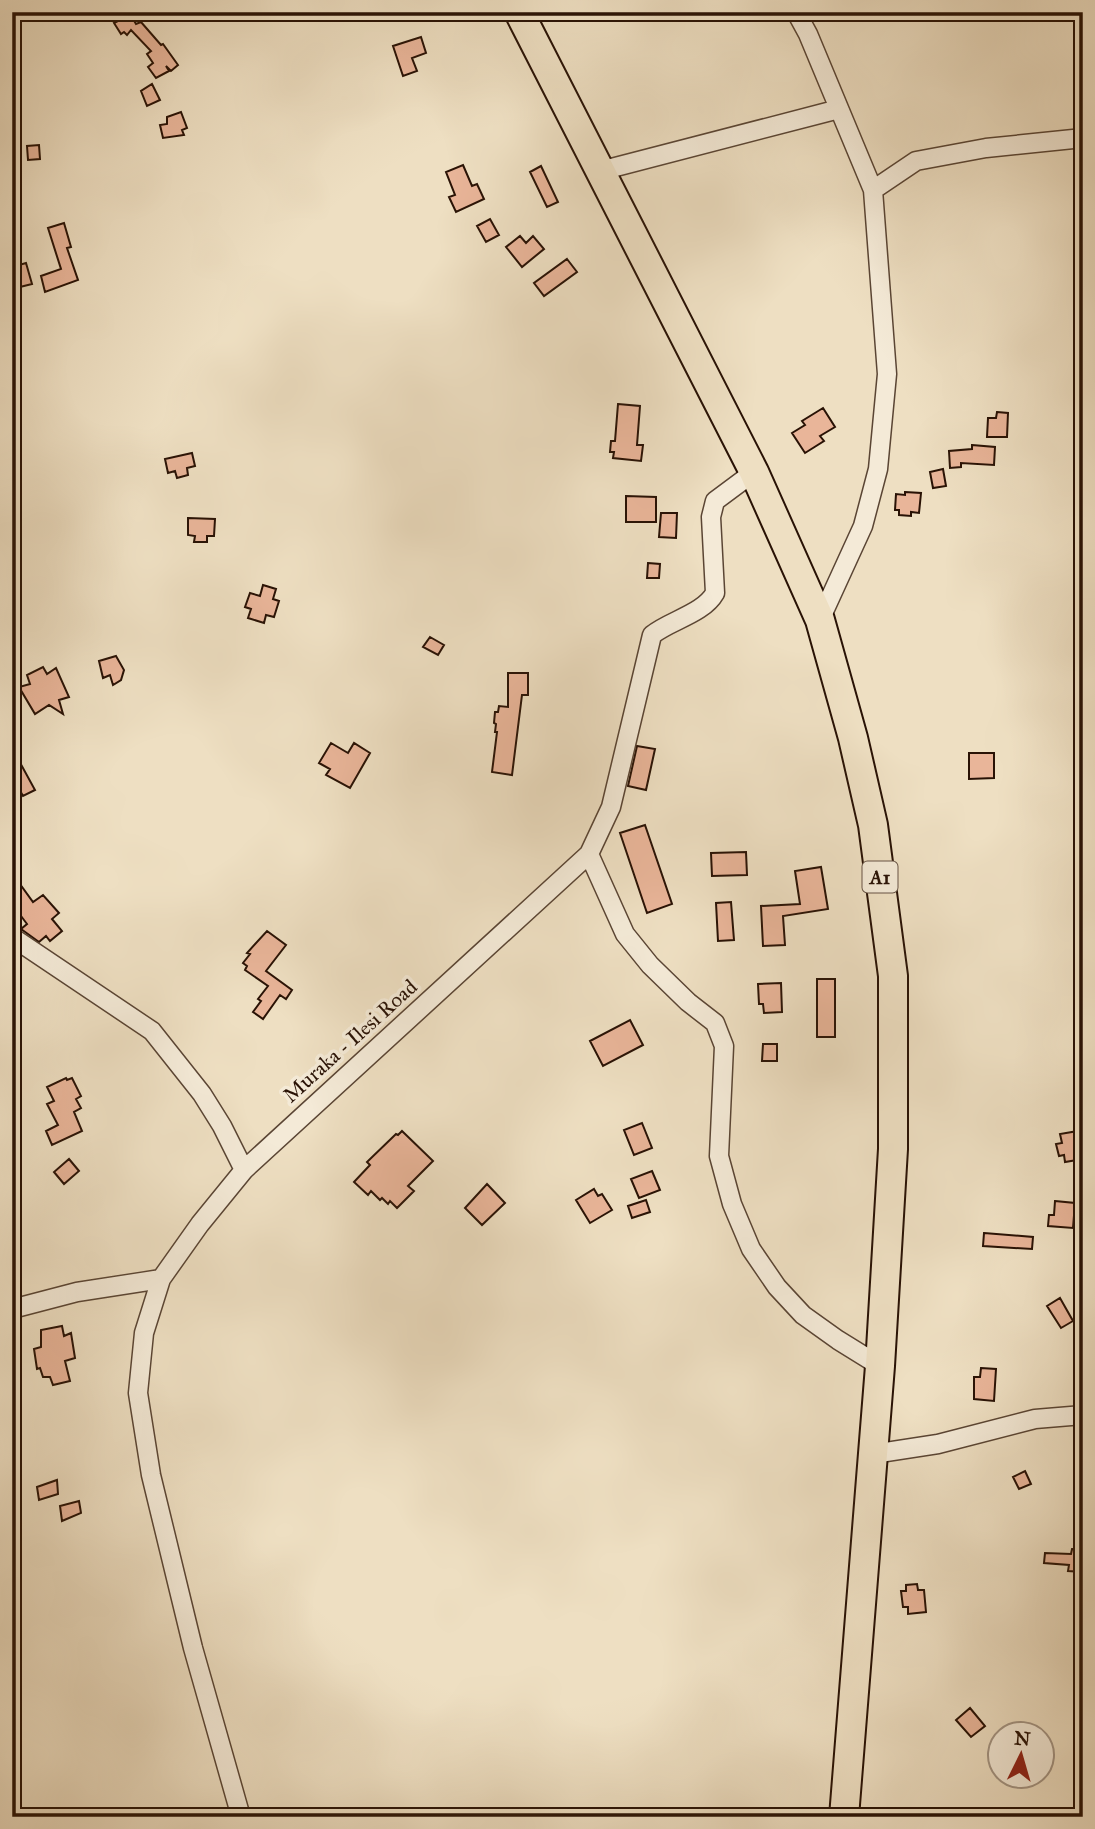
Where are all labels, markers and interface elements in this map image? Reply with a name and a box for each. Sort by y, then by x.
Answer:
road number: A1 [862,862,898,892]
street label: Muraka - Ilesi Road [277,974,423,1108]
north arrow [986,1720,1056,1790]
text: N [1013,1726,1031,1751]

